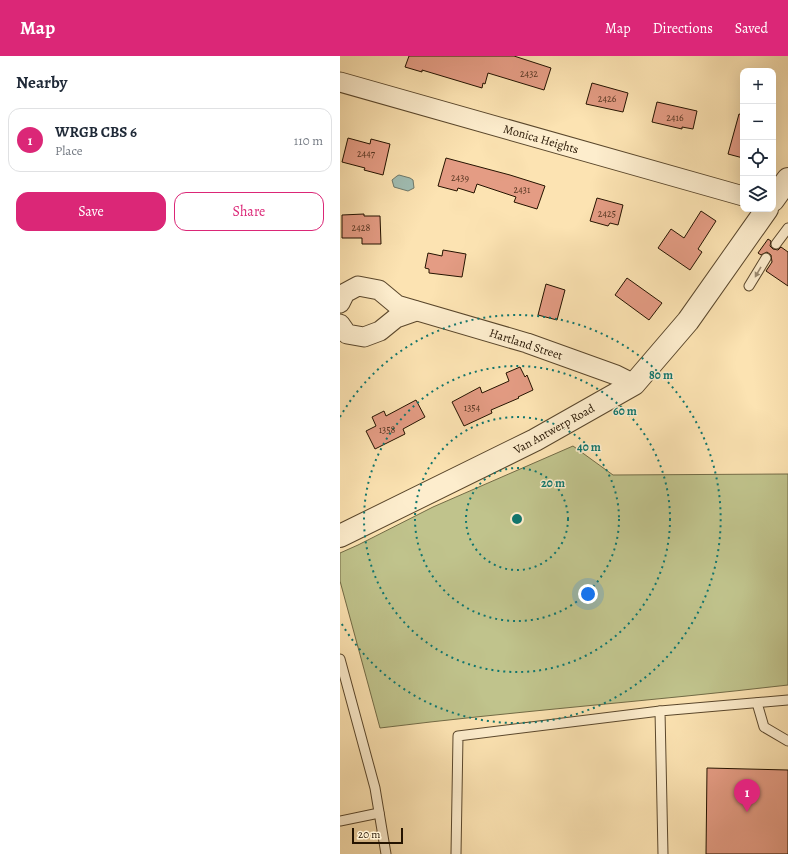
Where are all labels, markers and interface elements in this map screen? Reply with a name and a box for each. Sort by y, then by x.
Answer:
text: Map [20,15,55,41]
text: Map [605,19,631,38]
text: Directions [653,19,713,38]
text: Saved [735,19,768,38]
house number: 2432 [520,67,538,80]
map controls [740,68,776,212]
button: + [740,68,776,104]
text: Nearby [16,71,67,94]
house number: 2426 [598,92,617,105]
button: − [740,104,776,140]
house number: 2416 [666,111,684,124]
street label: Monica Heights [502,121,581,157]
text: WRGB CBS 6 [55,122,137,142]
text: 1 [28,132,32,149]
text: 110 m [294,132,323,149]
button: locate [740,140,776,176]
text: Place [55,142,83,159]
house number: 2447 [357,147,376,160]
house number: 2439 [451,171,469,184]
button: layers [740,176,776,212]
house number: 2431 [514,183,531,196]
button: Save [16,192,166,231]
button: Share [174,192,324,231]
house number: 2425 [598,207,616,220]
house number: 2428 [352,221,371,234]
one-way arrow [754,266,761,278]
street label: Hartland Street [487,325,565,363]
text: 80 m [649,367,673,383]
street label: Van Antwerp Road [510,400,598,458]
house number: 1354 [464,401,481,414]
text: 60 m [613,403,637,419]
house number: 1358 [379,423,396,436]
text: 40 m [577,439,601,455]
text: 20 m [541,475,565,491]
centre of rings [510,512,524,526]
your location [578,584,598,604]
pin: 1 [734,779,760,812]
scale bar [352,826,403,845]
text: 20 m [358,827,380,842]

